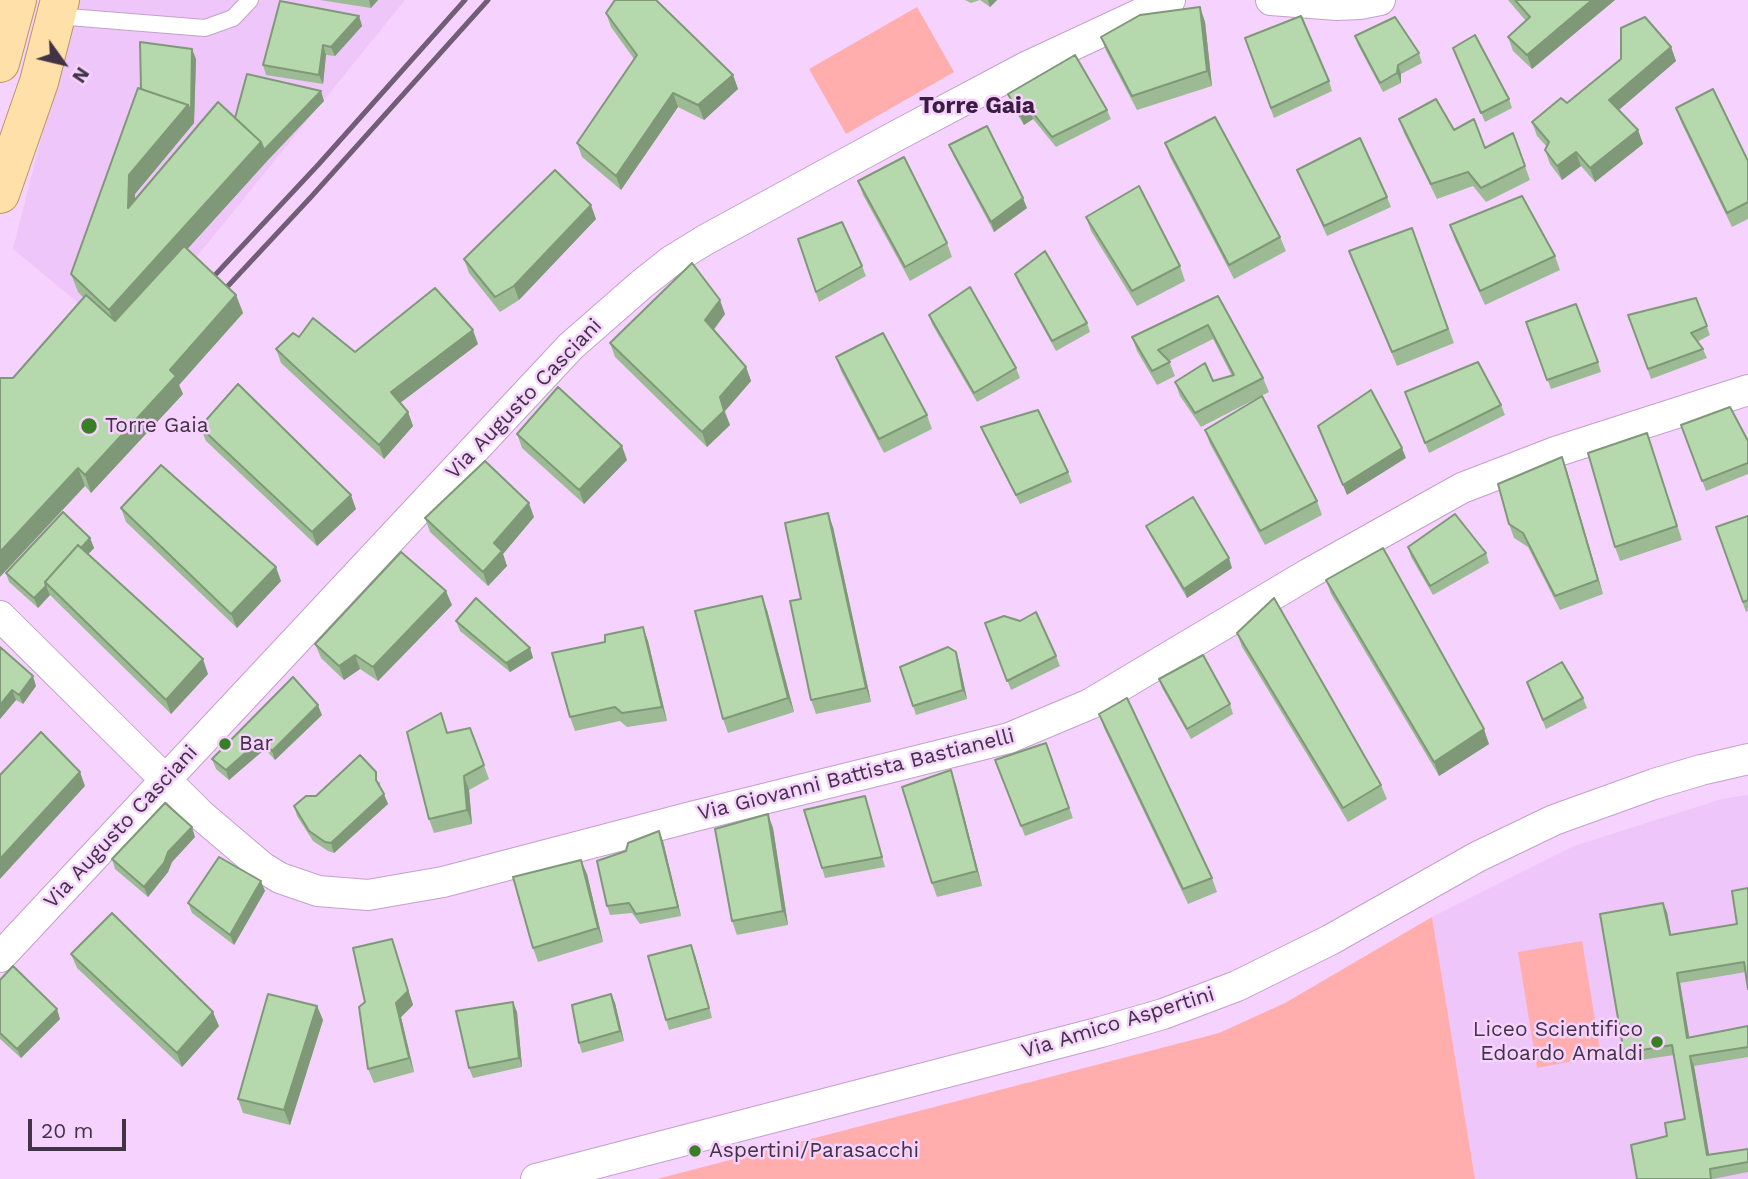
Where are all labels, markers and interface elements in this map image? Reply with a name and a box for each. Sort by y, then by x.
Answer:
north arrow [28,28,98,98]
text: N [67,63,94,87]
district label: Torre Gaia [919,92,1035,120]
street label: Via Augusto Casciani [441,313,607,485]
place label: Torre Gaia [105,413,209,439]
marker: Torre Gaia [79,416,99,436]
street label: Via Giovanni Battista Bastianelli [695,723,1017,827]
place label: Bar [239,731,273,757]
marker: Bar [217,736,233,752]
street label: Via Augusto Casciani [39,740,203,914]
street label: Via Amico Aspertini [1019,982,1217,1064]
place label: Liceo Scientifico Edoardo Amaldi [1473,1017,1643,1067]
marker: Liceo Scientifico Edoardo Amaldi [1649,1034,1665,1050]
scale bar [32,1106,130,1150]
text: 20 m [41,1118,93,1143]
place label: Aspertini/Parasacchi [709,1138,919,1164]
marker: Aspertini/Parasacchi [687,1143,703,1159]

